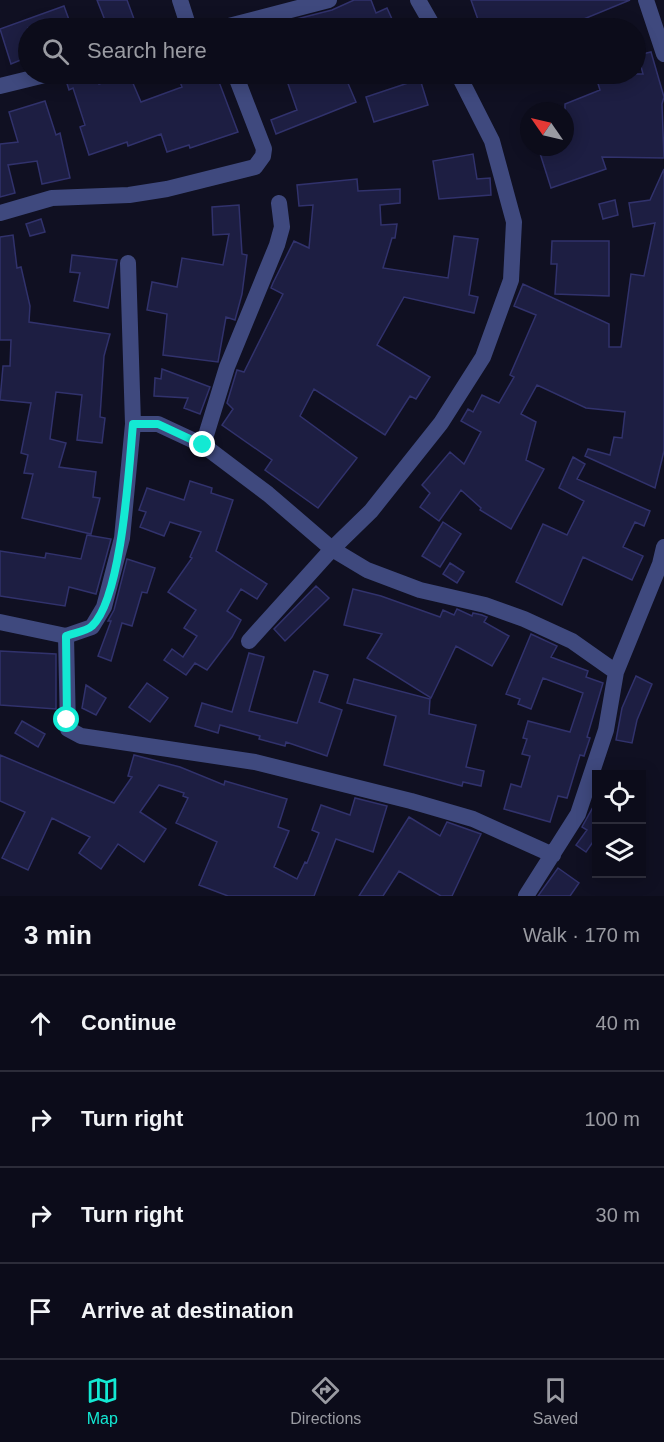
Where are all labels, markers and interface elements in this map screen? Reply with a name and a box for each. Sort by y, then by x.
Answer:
search box [18,18,646,84]
icon: search [39,35,72,68]
text: Search here [87,38,207,63]
north arrow [520,102,574,156]
route end [189,431,215,457]
route start [53,706,79,732]
map controls [592,770,646,878]
button: locate [592,770,646,824]
button: layers [592,824,646,878]
text: 3 min [24,920,92,950]
text: Walk · 170 m [523,924,640,946]
icon: ahead [24,1007,57,1040]
text: Continue [81,1010,176,1035]
text: 40 m [596,1012,640,1034]
icon: right [24,1103,57,1136]
text: Turn right [81,1106,183,1131]
text: 100 m [584,1108,640,1130]
icon: right [24,1199,57,1232]
text: Turn right [81,1202,183,1227]
text: 30 m [596,1204,640,1226]
icon: arrive [24,1295,57,1328]
text: Arrive at destination [81,1298,294,1323]
tab: Map [86,1374,119,1428]
tab: Directions [290,1374,361,1428]
tab: Saved [533,1374,578,1428]

